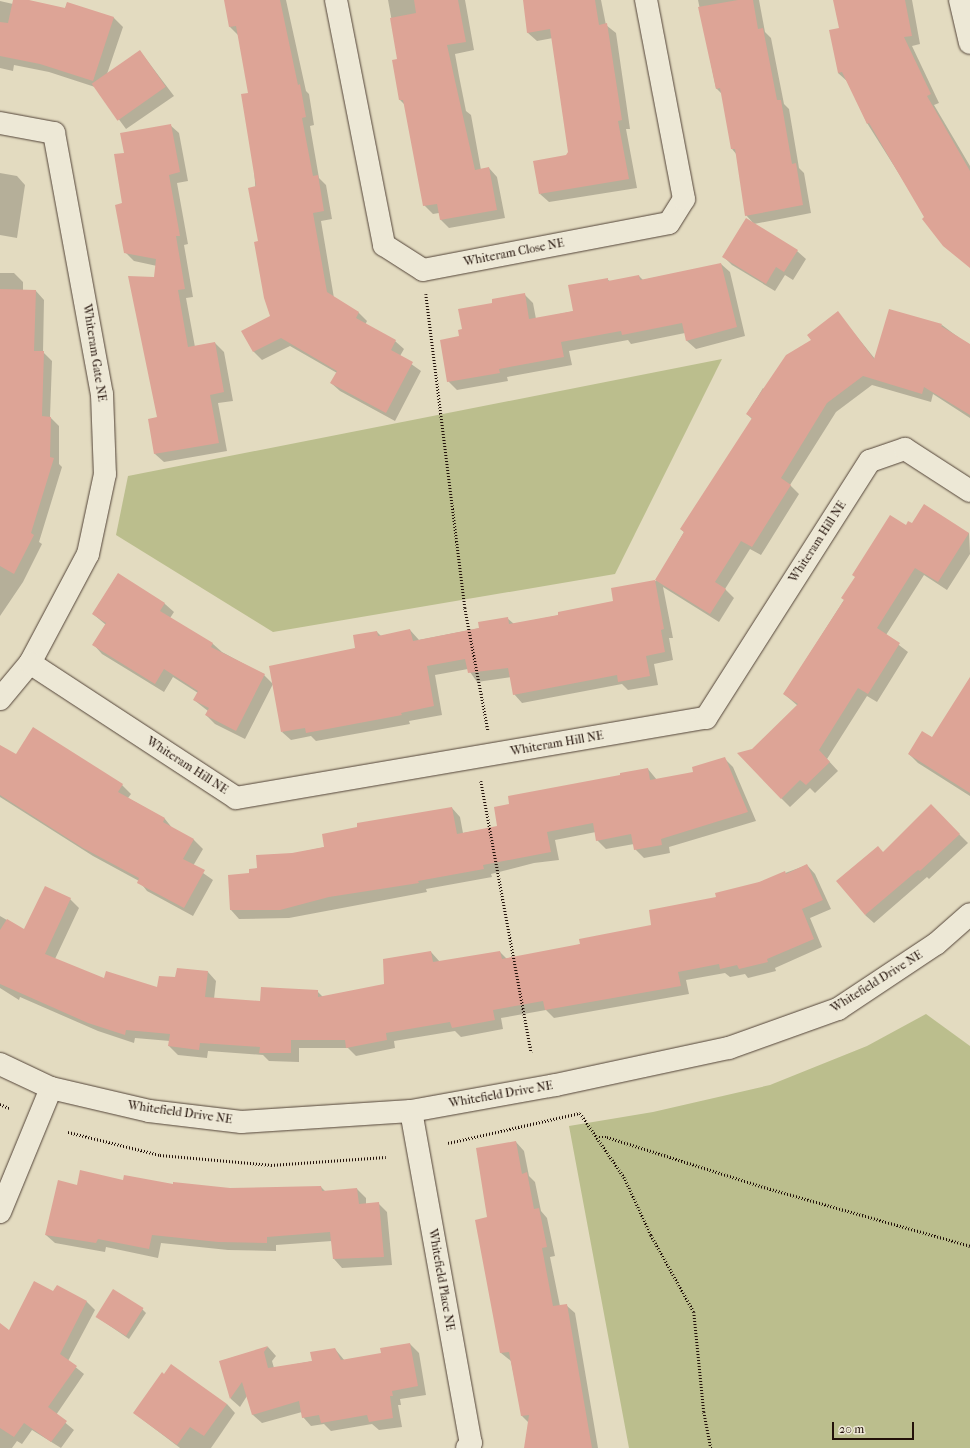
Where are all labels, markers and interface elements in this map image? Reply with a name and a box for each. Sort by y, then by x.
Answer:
street label: Whiteram Close NE [462,236,566,270]
street label: Whiteram Gate NE [79,303,109,403]
street label: Whiteram Hill NE [786,499,850,585]
street label: Whiteram Hill NE [509,729,605,759]
street label: Whiteram Hill NE [144,734,230,798]
street label: Whitefield Drive NE [828,948,926,1016]
street label: Whitefield Drive NE [448,1079,554,1111]
street label: Whitefield Drive NE [127,1099,233,1127]
street label: Whitefield Place NE [425,1228,457,1332]
scale bar [834,1414,916,1440]
text: 20 m [839,1422,864,1436]

